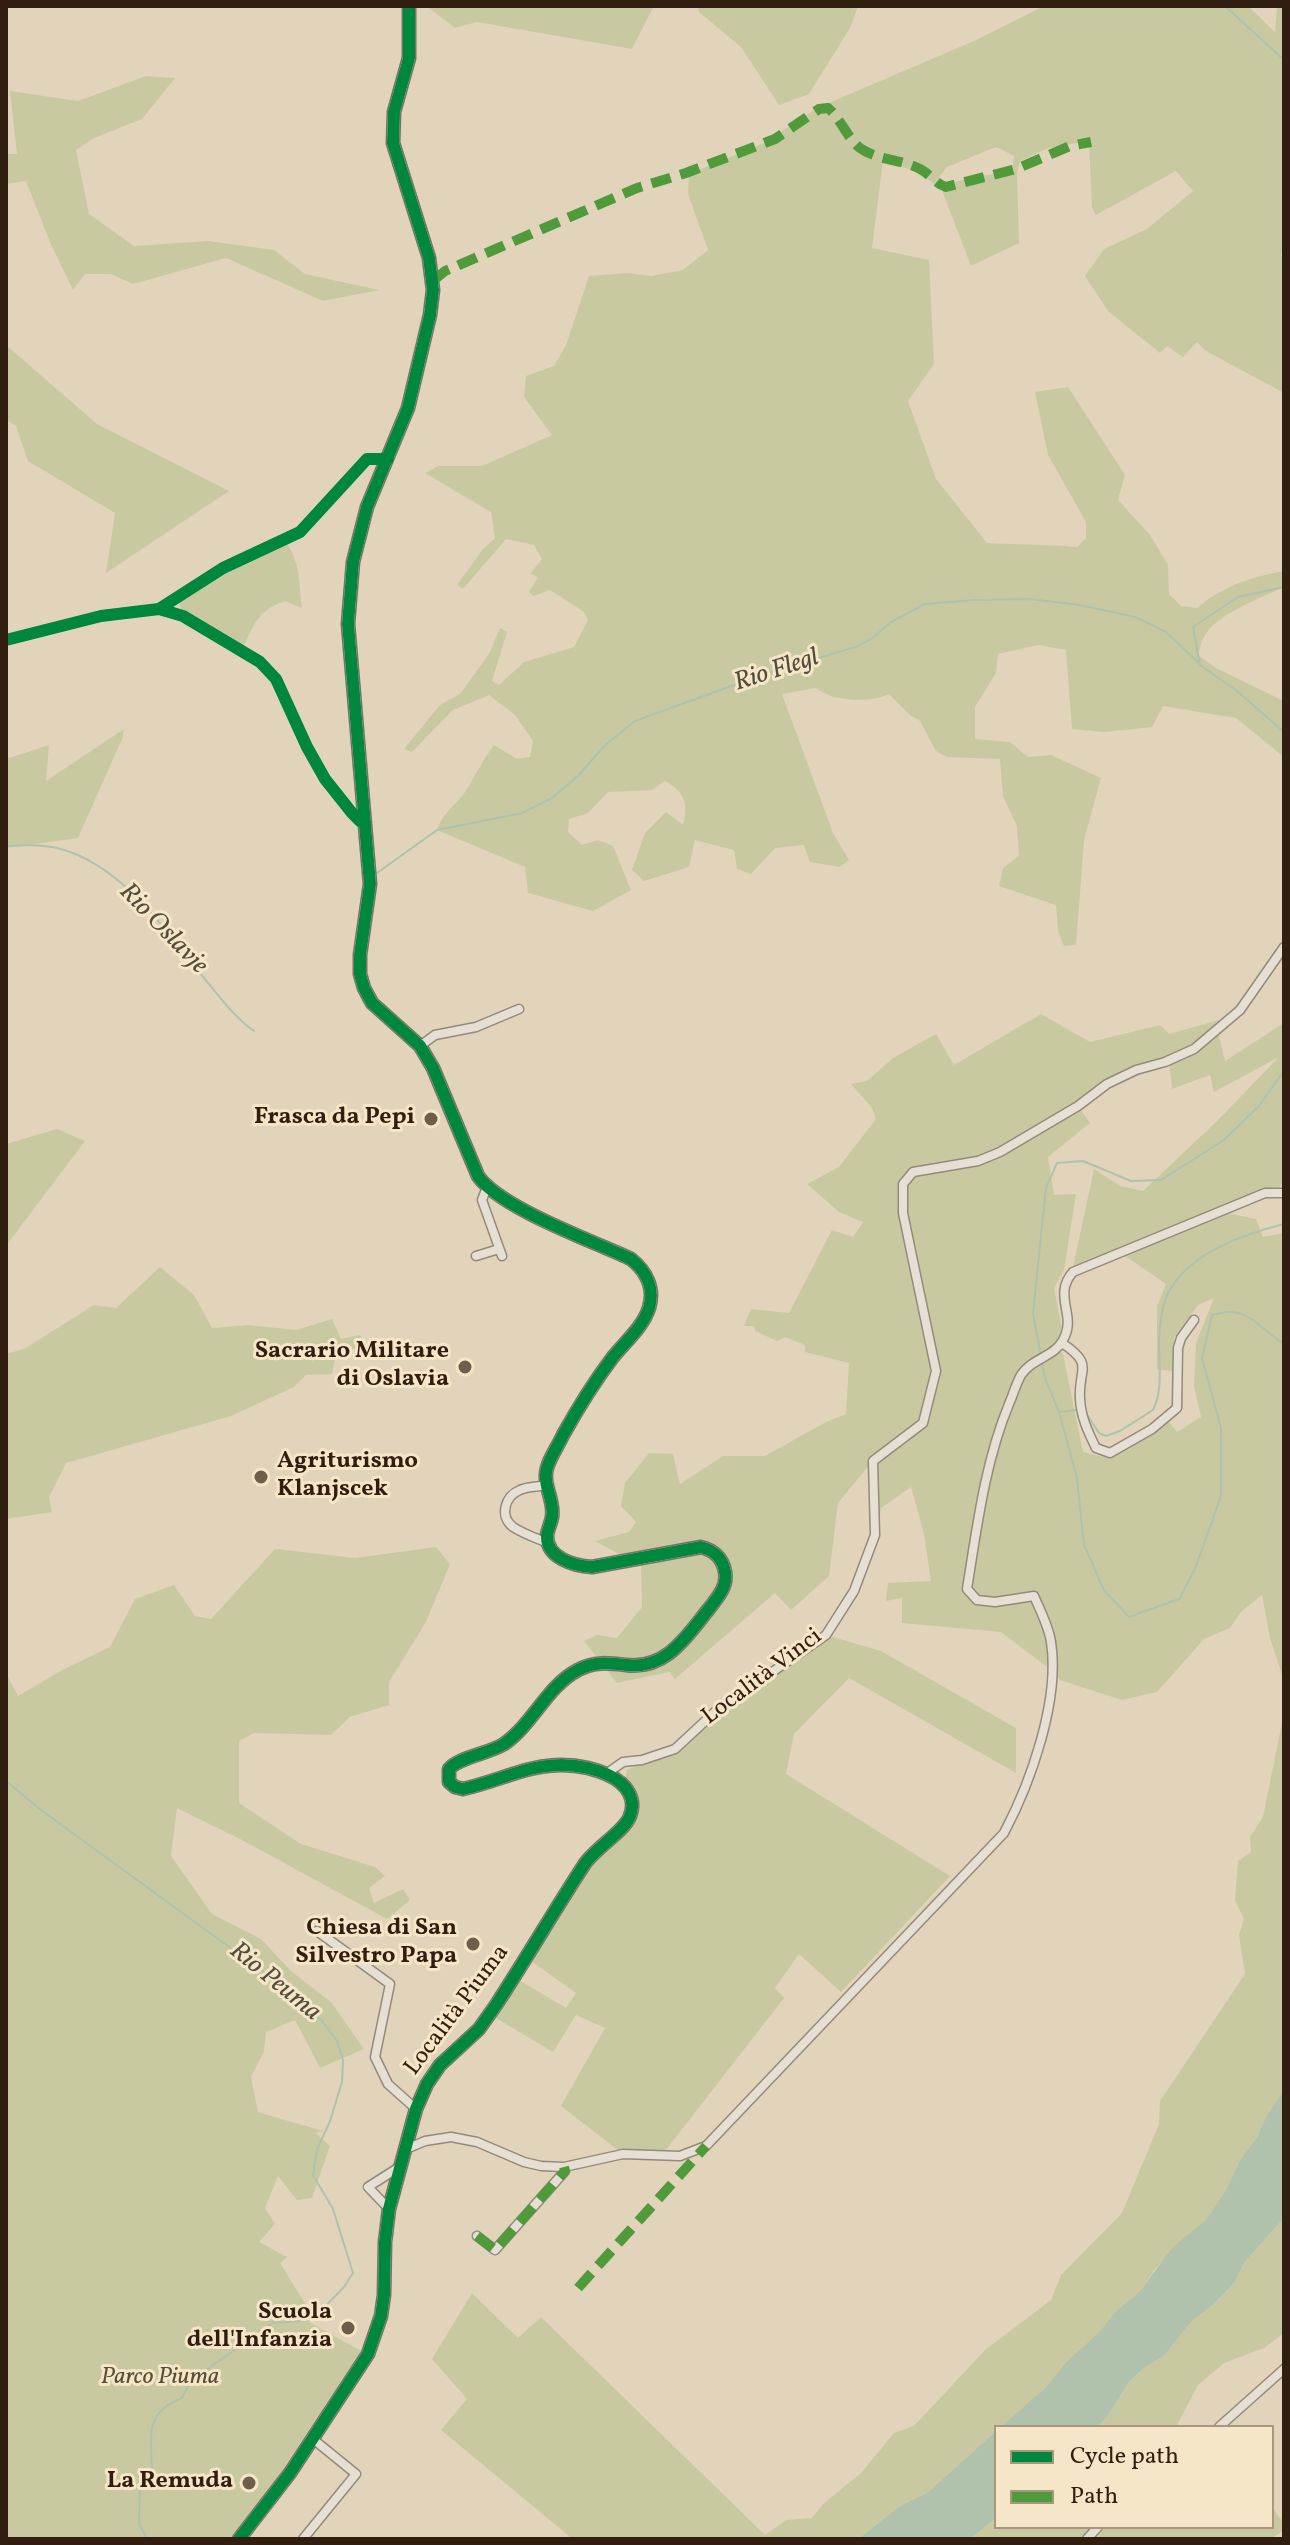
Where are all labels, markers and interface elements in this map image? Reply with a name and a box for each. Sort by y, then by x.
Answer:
water label: Rio Flegl [731,644,823,700]
water label: Rio Oslavje [111,878,213,982]
place label: Frasca da Pepi [254,1105,415,1133]
marker: Frasca da Pepi [422,1110,440,1128]
place label: Sacrario Militare di Oslavia [255,1339,449,1395]
marker: Sacrario Militare di Oslavia [456,1358,474,1376]
place label: Agriturismo Klanjscek [277,1449,418,1505]
marker: Agriturismo Klanjscek [252,1468,270,1486]
street label: Località Vinci [697,1623,829,1733]
place label: Chiesa di San Silvestro Papa [295,1916,457,1972]
marker: Chiesa di San Silvestro Papa [464,1935,482,1953]
water label: Rio Peuma [222,1937,326,2029]
street label: Località Piuma [399,1940,517,2082]
place label: Scuola dell'Infanzia [187,2300,332,2356]
marker: Scuola dell'Infanzia [339,2319,357,2337]
park label: Parco Piuma [101,2365,219,2393]
legend [994,2425,1274,2529]
text: Cycle path [1070,2440,1179,2474]
place label: La Remuda [107,2469,233,2497]
marker: La Remuda [240,2474,258,2492]
text: Path [1070,2480,1118,2514]

